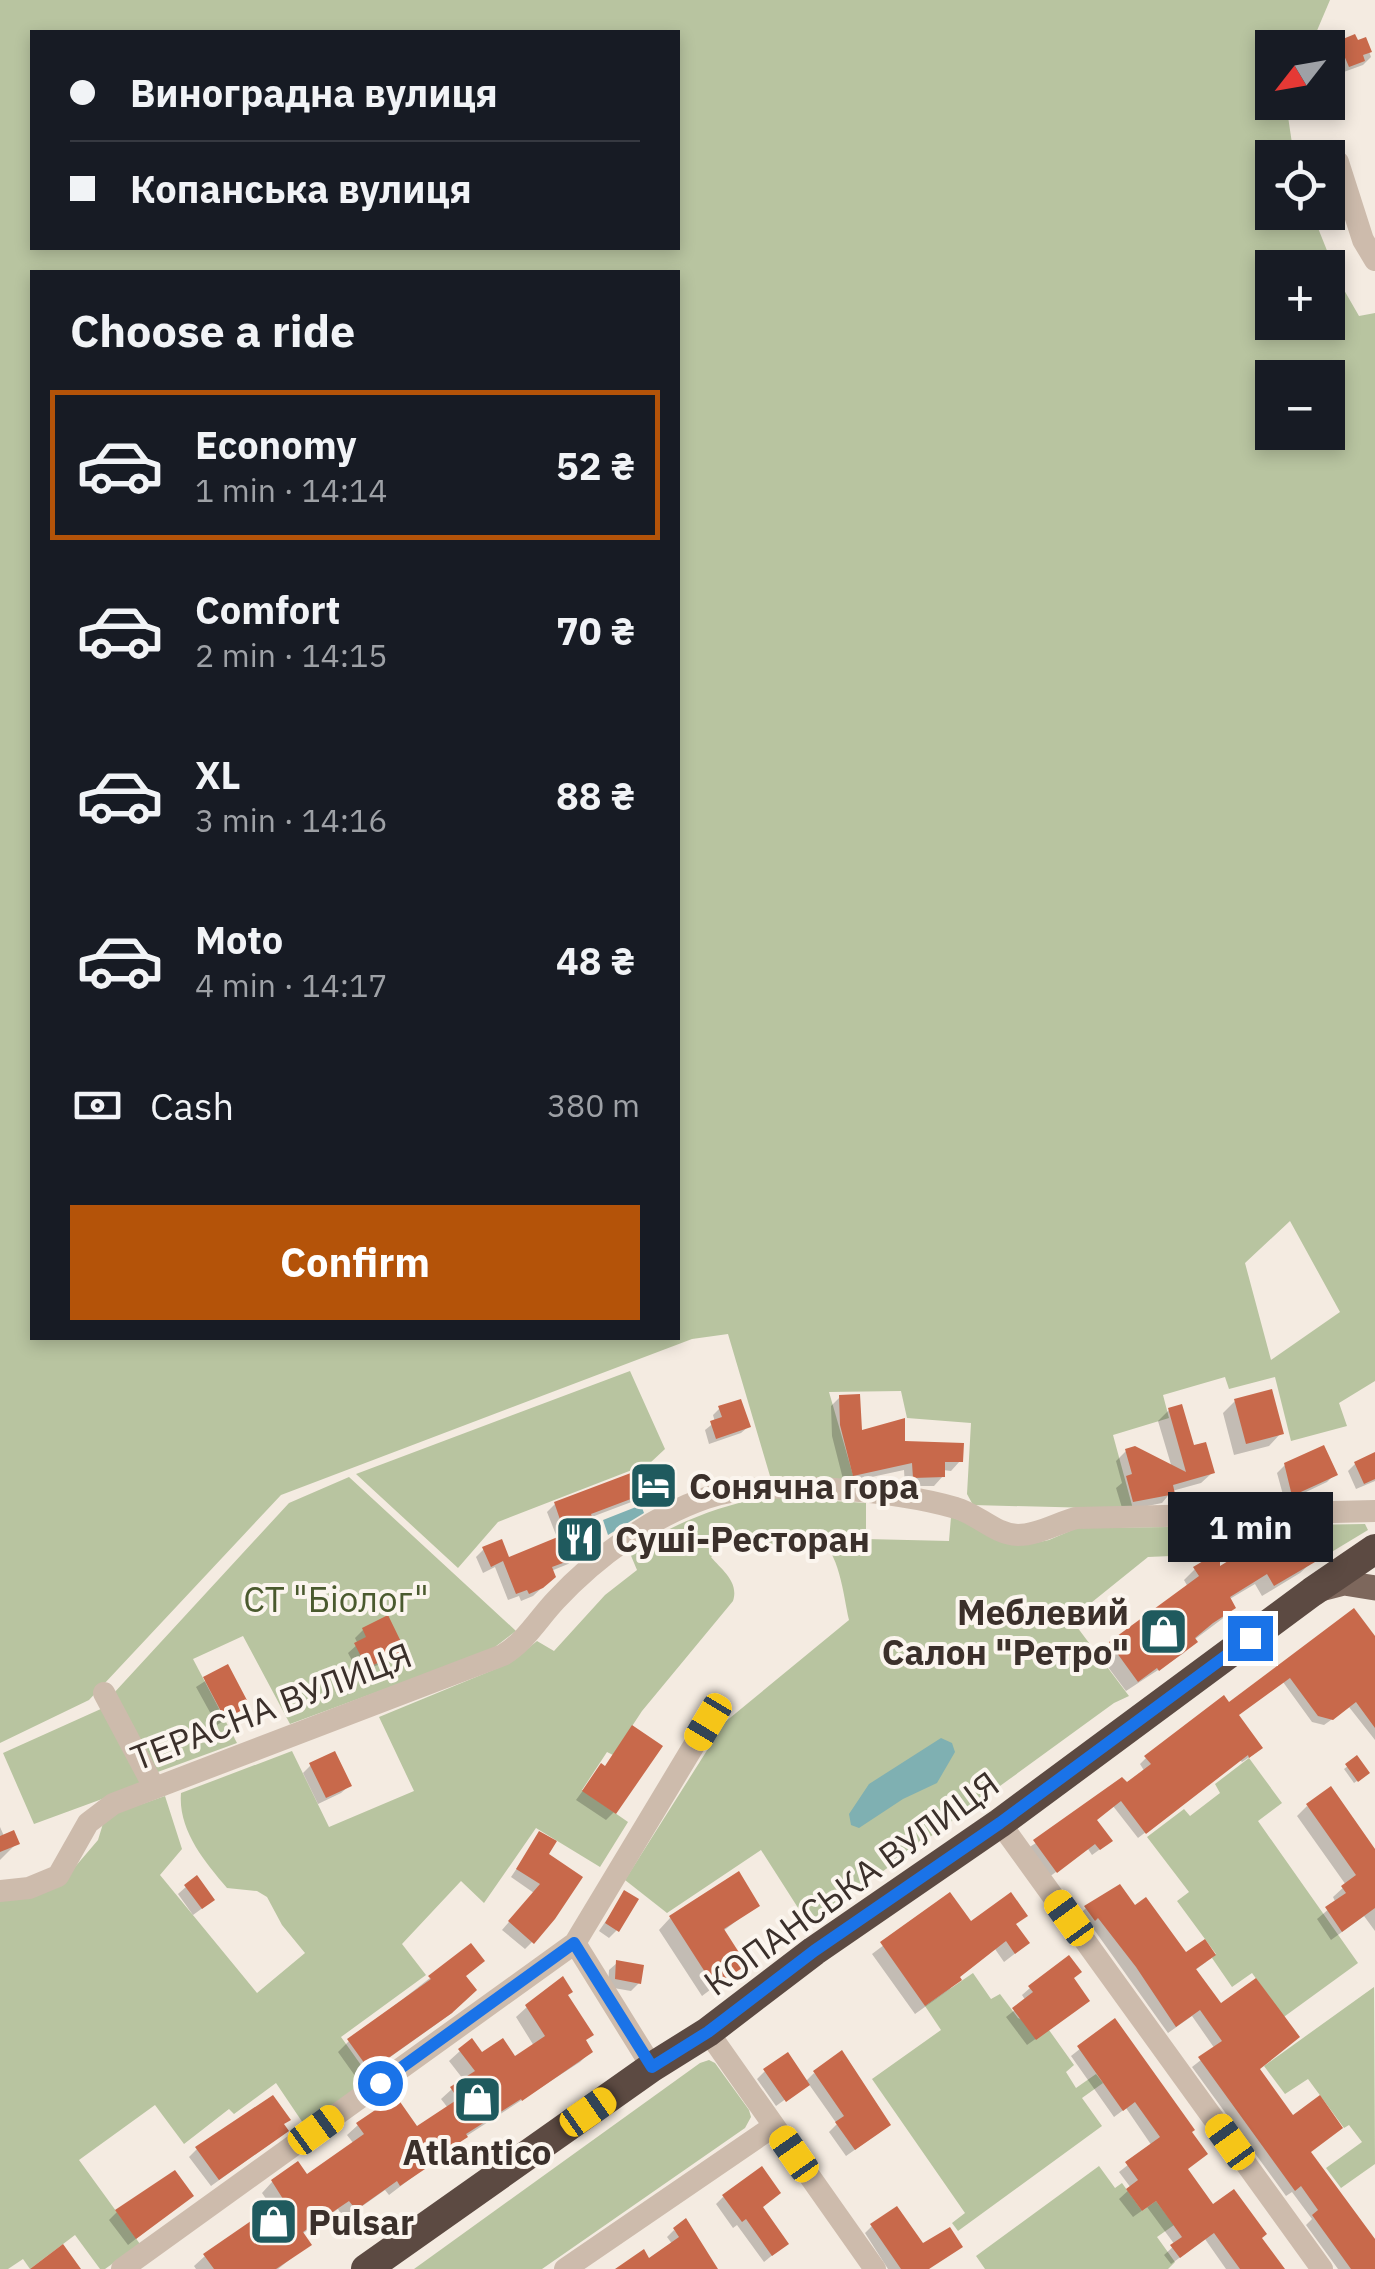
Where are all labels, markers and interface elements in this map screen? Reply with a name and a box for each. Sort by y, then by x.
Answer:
north arrow [1255,30,1345,120]
map controls [1255,30,1345,450]
text: Виноградна вулиця [130,68,498,117]
button: locate [1255,140,1345,230]
text: Копанська вулиця [130,164,472,213]
button: + [1255,250,1345,340]
text: Choose a ride [70,301,355,359]
button: − [1255,360,1345,450]
icon: car [75,420,165,510]
text: Economy [195,420,357,469]
text: 52 ₴ [556,441,635,490]
text: 1 min · 14:14 [195,469,388,511]
icon: car [75,585,165,675]
text: Comfort [195,585,340,634]
text: 70 ₴ [556,606,635,655]
text: 2 min · 14:15 [195,634,388,676]
icon: car [75,750,165,840]
text: XL [195,750,241,799]
text: 88 ₴ [556,771,635,820]
text: 3 min · 14:16 [195,799,388,841]
icon: car [75,915,165,1005]
text: Moto [195,915,283,964]
text: 48 ₴ [556,936,635,985]
text: 4 min · 14:17 [195,964,388,1006]
icon: cash [70,1078,125,1133]
text: Cash [150,1081,234,1130]
text: 380 m [547,1084,640,1126]
button: Confirm [70,1205,640,1320]
hotel icon: Сонячна гора [628,1460,680,1512]
place label: Сонячна гора [689,1463,919,1509]
callout: 1 min [1168,1493,1332,1563]
text: 1 min [1209,1506,1292,1548]
restaurant icon: Суші-Ресторан [554,1513,606,1565]
place label: Суші-Ресторан [615,1516,870,1562]
park label: СТ "Біолог" [243,1576,429,1622]
place label: Меблевий Салон "Ретро" [882,1589,1129,1675]
shop icon: Меблевий Салон "Ретро" [1138,1606,1190,1658]
route end [1228,1616,1273,1661]
street label: ТЕРАСНА ВУЛИЦЯ [124,1631,418,1781]
car [680,1689,736,1755]
street label: КОПАНСЬКА ВУЛИЦЯ [694,1760,1008,2006]
car [1039,1885,1099,1951]
route start [358,2061,403,2106]
shop icon: Atlantico [451,2074,503,2126]
car [555,2083,621,2141]
car [283,2100,349,2160]
car [1200,2109,1260,2175]
car [765,2121,823,2187]
place label: Atlantico [402,2129,552,2175]
shop icon: Pulsar [247,2196,299,2248]
place label: Pulsar [308,2199,414,2245]

